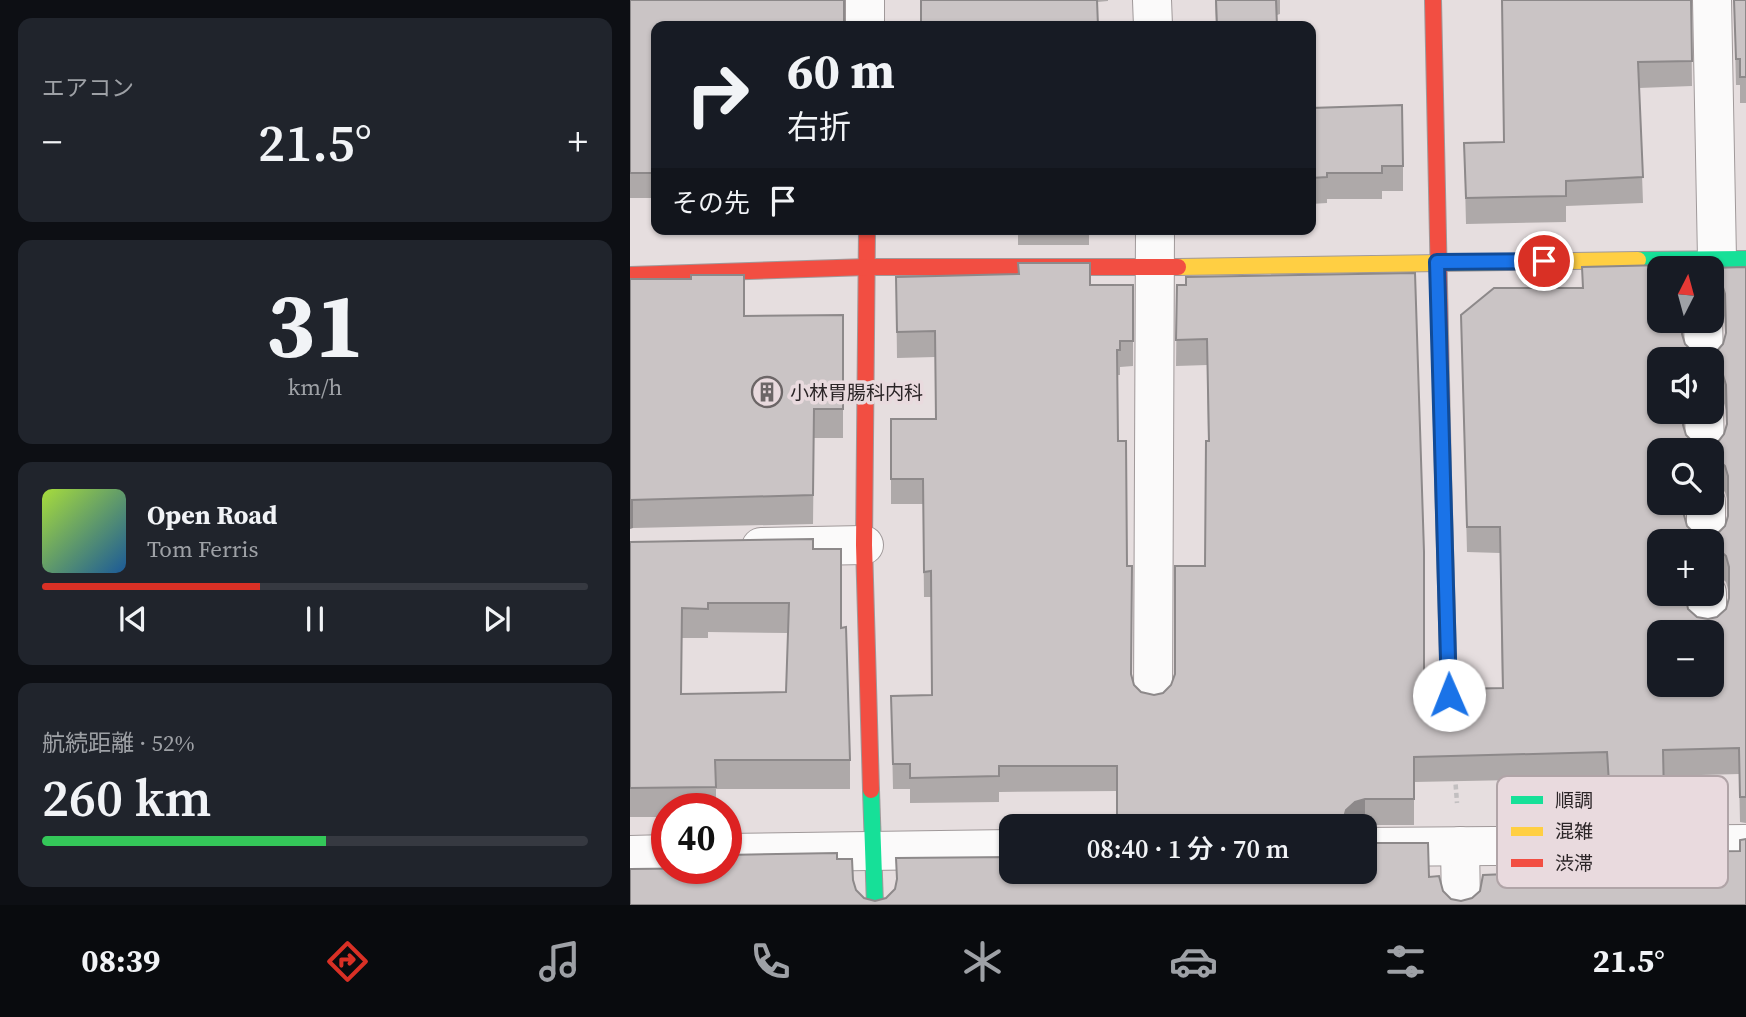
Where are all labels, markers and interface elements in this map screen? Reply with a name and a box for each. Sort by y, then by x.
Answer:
text: 60 m [787,37,895,104]
icon: right [672,49,763,140]
text: エアコン [42,72,134,104]
text: 右折 [787,105,851,149]
text: 21.5° [258,107,372,178]
text: − [42,116,62,168]
text: + [568,116,588,168]
icon: arrive [764,182,802,220]
text: その先 [672,185,750,221]
pin [1514,231,1574,291]
icon: arrive [1525,242,1563,280]
north arrow [1647,256,1724,332]
map controls [1647,256,1724,697]
text: 31 [266,263,364,387]
button: sound [1647,347,1724,424]
text: km/h [288,371,342,403]
building icon: 小林胃腸科内科 [750,375,784,409]
place label: 小林胃腸科内科 [790,379,923,405]
button: search [1647,438,1724,515]
text: Open Road [147,497,278,533]
button: + [1647,529,1724,606]
text: Tom Ferris [147,533,258,565]
icon: previous [114,600,152,638]
icon: pause [296,600,334,638]
icon: next [478,600,516,638]
button: − [1647,620,1724,697]
position arrow [1412,658,1486,732]
text: 航続距離 · 52% [42,727,195,759]
text: 260 km [42,762,211,833]
legend [1497,776,1728,888]
text: 順調 [1555,787,1593,813]
speed limit sign: 40 [651,793,742,884]
text: 混雑 [1555,818,1593,844]
text: 08:40 · 1 分 · 70 m [1087,831,1289,867]
text: 渋滞 [1555,850,1593,876]
icon: directions [323,937,372,986]
icon: music [535,937,584,986]
icon: phone [746,937,795,986]
icon: climate [958,937,1007,986]
icon: car [1169,937,1218,986]
icon: filters [1381,937,1430,986]
text: 08:39 [81,939,160,983]
text: 21.5° [1593,939,1665,983]

